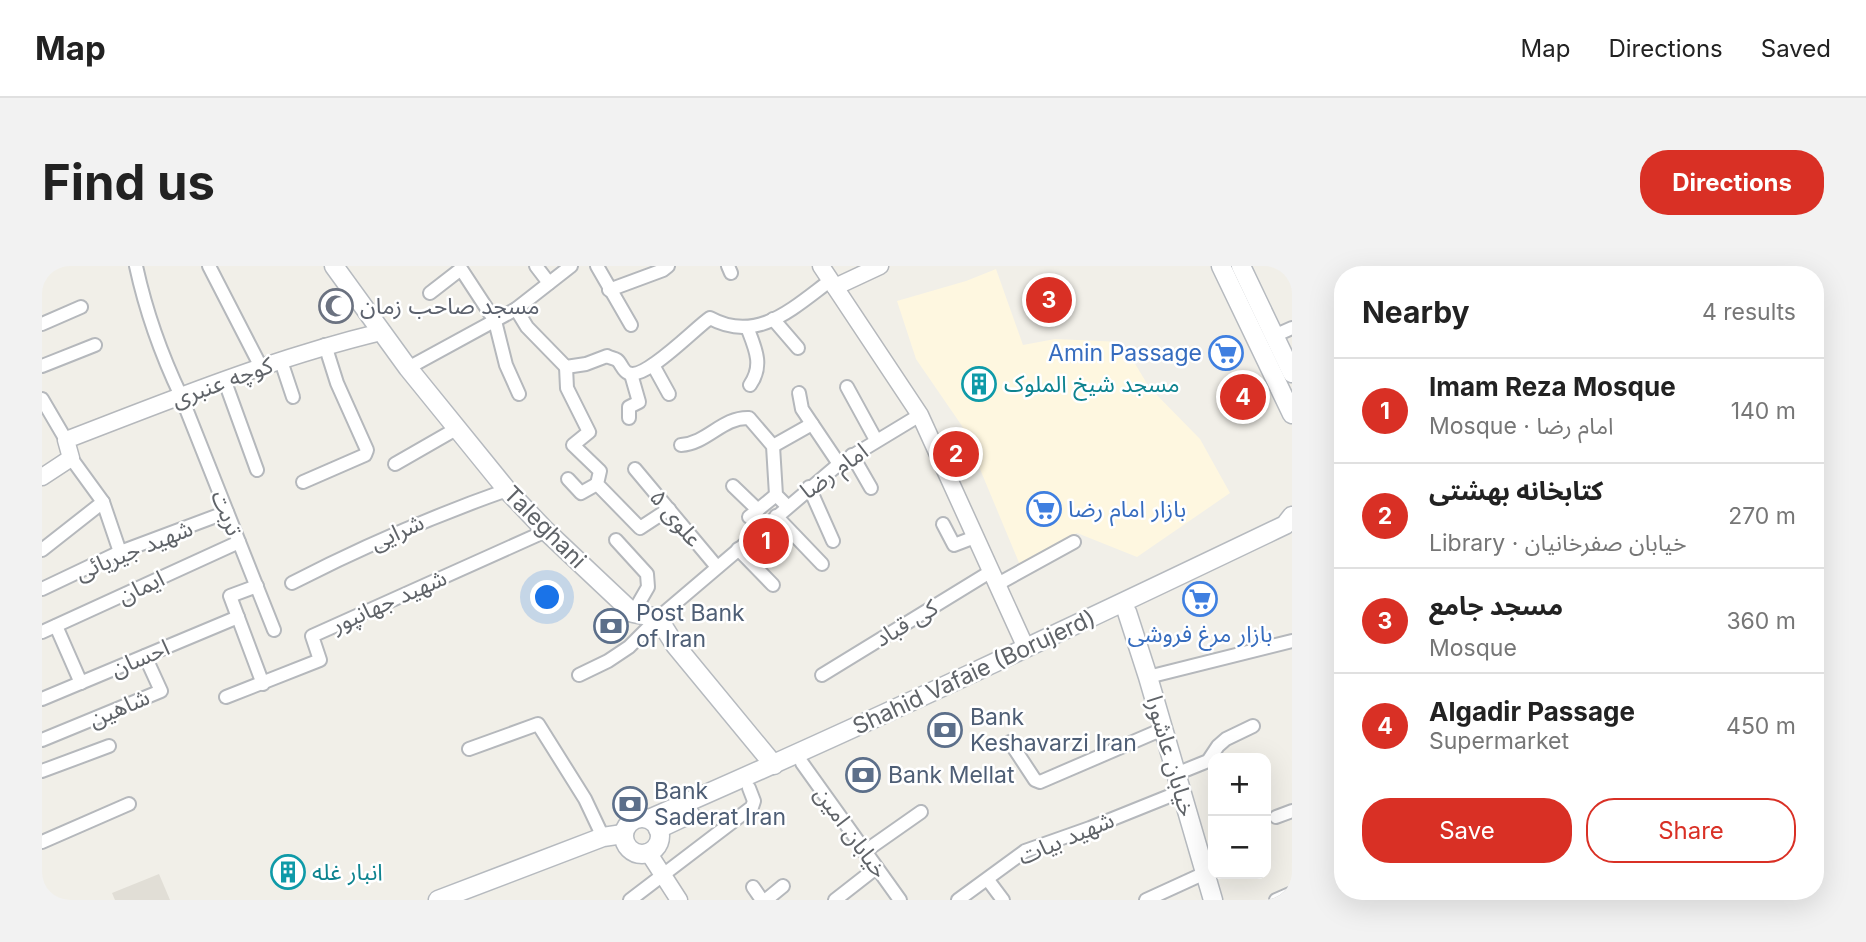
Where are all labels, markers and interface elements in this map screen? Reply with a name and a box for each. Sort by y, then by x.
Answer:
text: Map [35,28,106,68]
text: Map [1521,34,1570,63]
text: Directions [1608,34,1723,63]
text: Saved [1761,34,1831,63]
button: Directions [1640,150,1824,215]
text: Find us [42,153,215,212]
pin: 3 [1026,274,1072,326]
mosque icon: مسجد صاحب زمان [317,287,355,325]
place label: مسجد صاحب زمان [360,292,540,320]
text: Nearby [1362,294,1470,330]
text: 4 results [1702,298,1796,326]
supermarket icon: Amin Passage [1207,334,1245,372]
place label: Amin Passage [1048,339,1202,367]
street label: کوچه عنبری [168,351,277,414]
building icon: مسجد شیخ الملوک [960,365,998,403]
place label: مسجد شیخ الملوک [1004,370,1180,401]
pin: 4 [1220,371,1266,423]
text: Imam Reza Mosque [1429,371,1676,402]
text: 1 [1380,397,1390,425]
text: 140 m [1731,397,1796,425]
text: Mosque · امام رضا [1429,412,1613,440]
pin: 2 [933,428,979,480]
street label: امام رضا [795,437,876,508]
text: کتابخانه بهشتی [1429,475,1603,506]
street label: Taleghani [498,480,592,574]
street label: علوی ۵ [644,484,708,552]
street label: تربت [205,486,249,540]
supermarket icon: بازار امام رضا [1025,490,1063,528]
place label: بازار امام رضا [1068,495,1186,527]
text: 2 [1378,502,1392,530]
text: 270 m [1728,502,1796,530]
street label: شرایی [366,508,428,556]
street label: شهید جیریائی [71,514,197,586]
pin: 1 [743,515,789,567]
text: Library · خیابان صفرخانیان [1429,529,1686,557]
street label: شهید جهانپور [326,563,451,640]
street label: ایمان [113,564,169,610]
your location [530,580,564,614]
supermarket icon: بازار مرغ فروشی [1181,580,1219,618]
text: مسجد جامع [1429,590,1563,621]
street label: کی قباد [869,593,943,653]
place label: Post Bank of Iran [636,599,745,653]
street label: Shahid Vafaie (Borujerd) [848,603,1100,741]
bank icon: Post Bank of Iran [592,607,630,645]
text: 3 [1378,607,1392,635]
text: 360 m [1726,607,1796,635]
place label: بازار مرغ فروشی [1127,620,1273,651]
street label: احسان [106,633,174,683]
text: Mosque [1429,634,1517,662]
street label: شاهین [84,683,154,733]
street label: خیابان عاشورا [1140,692,1202,820]
text: Algadir Passage [1429,696,1635,727]
place label: Bank Keshavarzi Iran [970,703,1137,757]
bank icon: Bank Keshavarzi Iran [926,711,964,749]
text: 4 [1377,712,1393,740]
text: 450 m [1726,712,1796,740]
text: Supermarket [1429,727,1569,755]
map controls [1208,753,1271,879]
button: + [1208,753,1271,816]
bank icon: Bank Mellat [844,756,882,794]
place label: Bank Mellat [888,761,1015,789]
place label: Bank Saderat Iran [654,777,786,831]
street label: خیابان امین [808,781,894,883]
bank icon: Bank Saderat Iran [611,785,649,823]
button: Save [1362,798,1572,863]
button: Share [1586,798,1796,863]
street label: شهید بیات [1014,805,1118,871]
button: − [1208,816,1271,879]
building icon: انبار غله [269,853,307,891]
place label: انبار غله [312,858,383,886]

